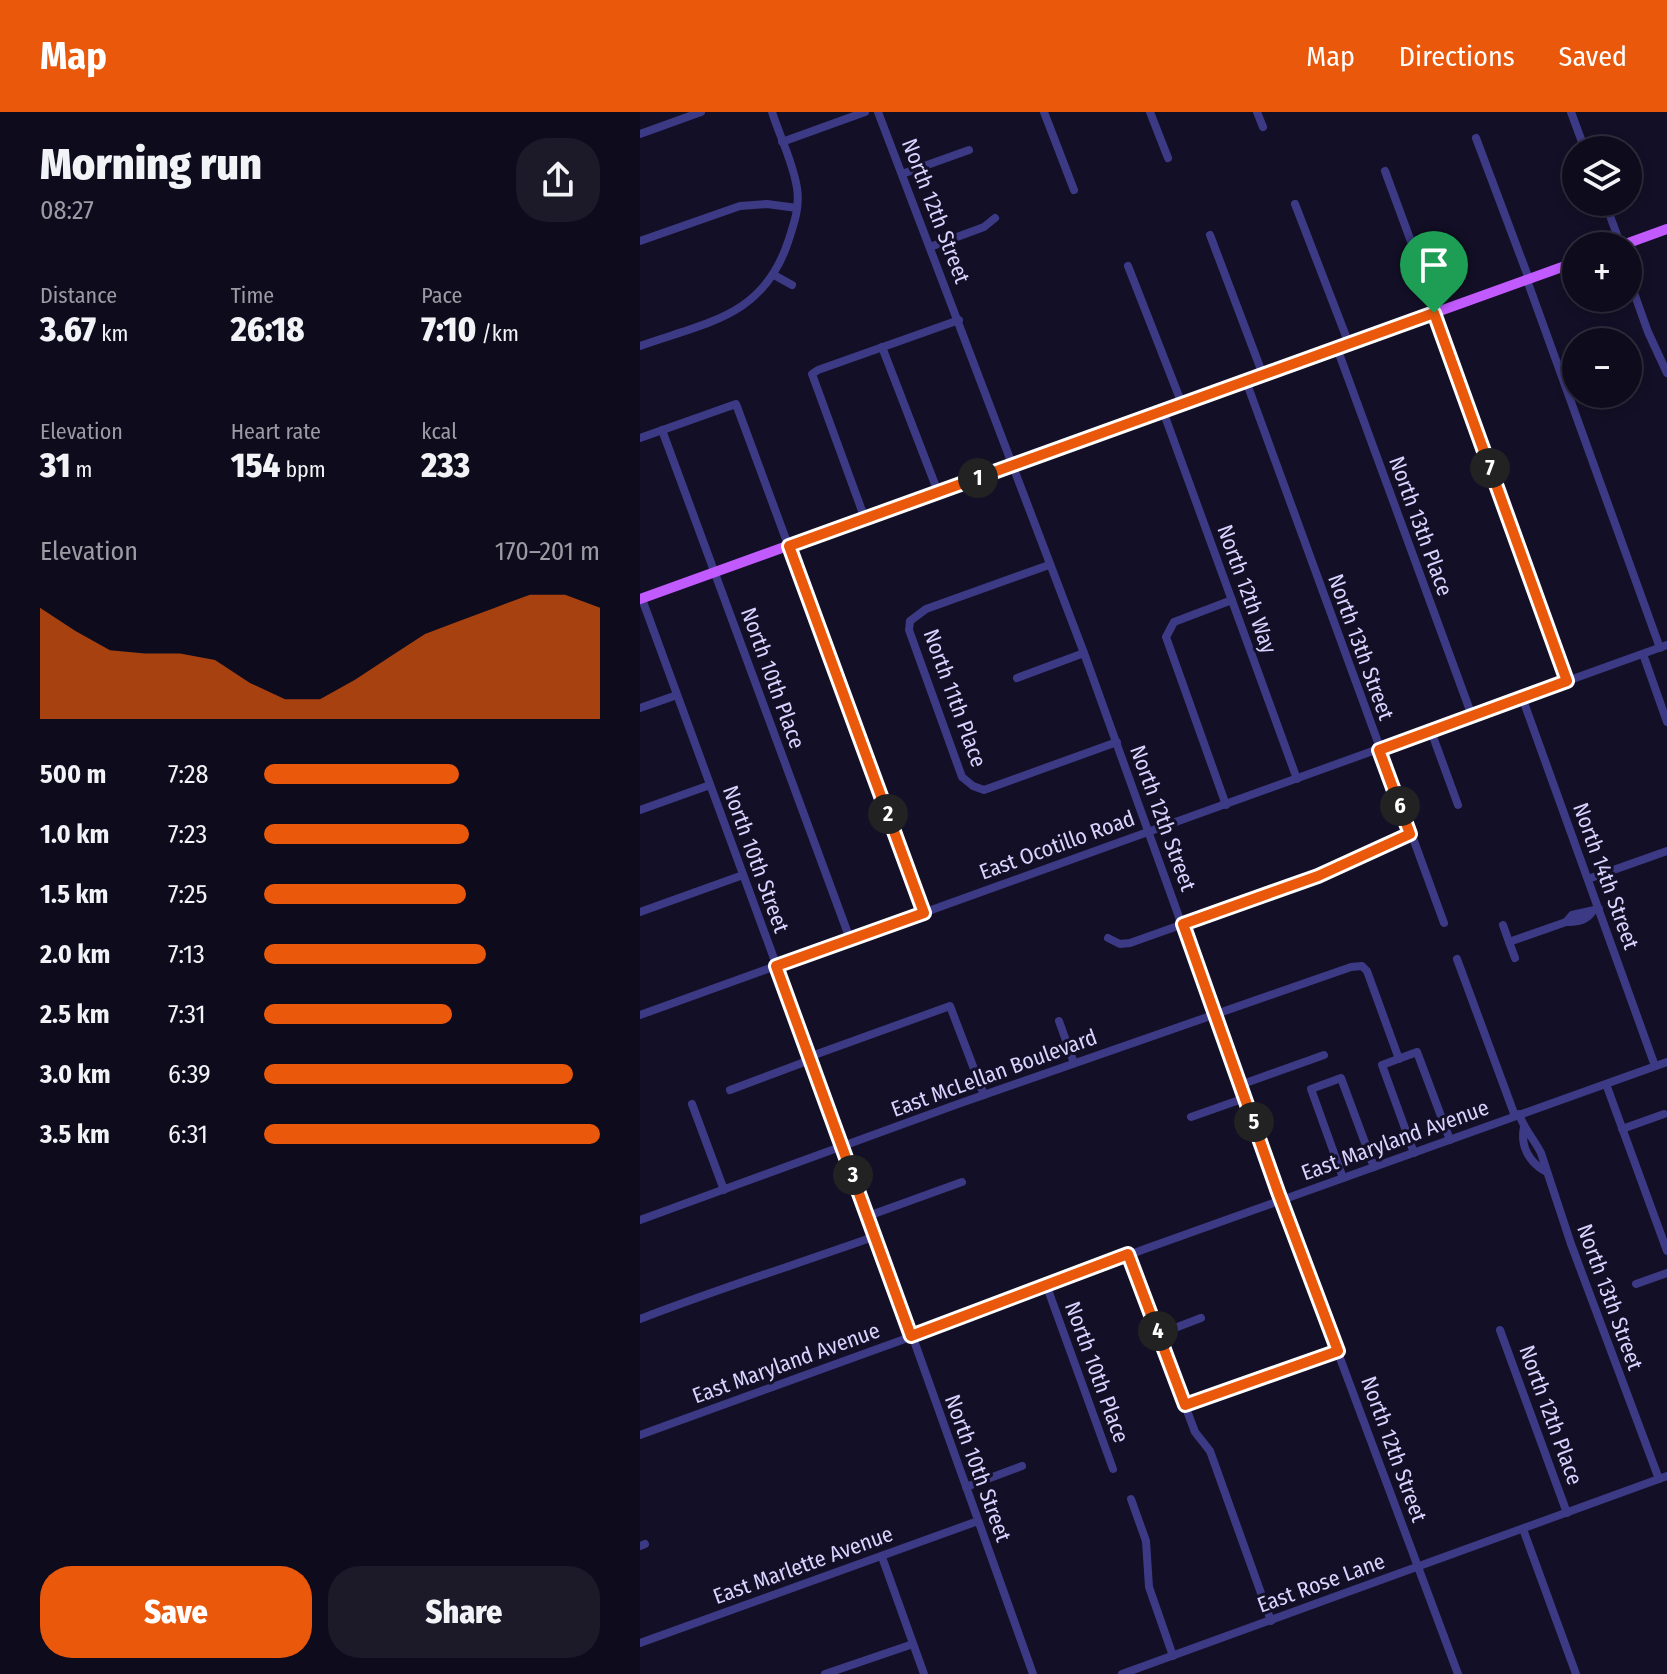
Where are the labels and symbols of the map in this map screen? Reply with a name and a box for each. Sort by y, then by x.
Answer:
street label: North 12th Street [896,135,976,288]
pin [1400,231,1468,313]
pin: 7 [1470,448,1510,488]
street label: North 13th Place [1383,452,1459,600]
pin: 1 [958,458,998,498]
street label: North 12th Way [1211,521,1283,657]
street label: North 13th Street [1322,570,1400,724]
street label: North 10th Place [735,604,811,752]
street label: North 11th Place [918,625,992,771]
street label: North 12th Street [1124,742,1202,895]
street label: North 10th Street [717,782,795,937]
pin: 6 [1380,786,1420,826]
pin: 2 [868,794,908,834]
street label: North 14th Street [1567,799,1645,954]
street label: East Ocotillo Road [976,804,1138,886]
street label: East McLellan Boulevard [887,1023,1101,1123]
street label: East Maryland Avenue [1298,1094,1492,1186]
pin: 5 [1234,1102,1274,1142]
pin: 3 [833,1155,873,1195]
street label: North 13th Street [1571,1220,1649,1374]
street label: North 10th Place [1059,1298,1135,1446]
pin: 4 [1138,1311,1178,1351]
street label: East Maryland Avenue [689,1317,883,1409]
street label: North 12th Place [1513,1342,1589,1488]
street label: North 12th Street [1355,1373,1433,1526]
street label: North 10th Street [939,1391,1017,1546]
street label: East Marlette Avenue [709,1520,897,1610]
street label: East Rose Lane [1253,1547,1389,1619]

